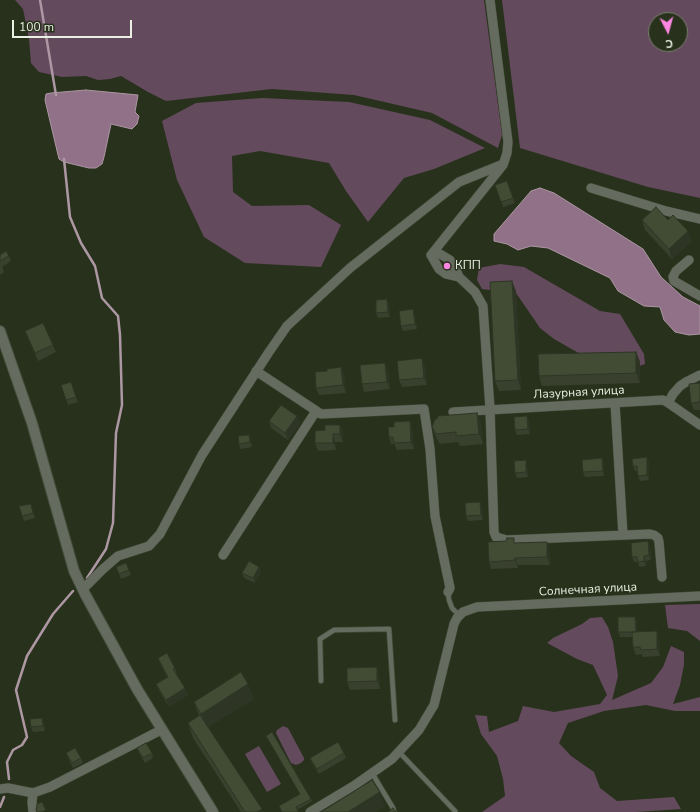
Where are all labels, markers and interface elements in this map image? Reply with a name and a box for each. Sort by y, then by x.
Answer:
scale bar [14,12,134,38]
north arrow [648,12,688,52]
text: 100 m [19,19,54,35]
text: С [665,36,674,51]
place label: КПП [455,259,481,273]
marker: КПП [442,261,452,271]
street label: Лазурная улица [533,383,625,403]
street label: Солнечная улица [539,580,637,600]

